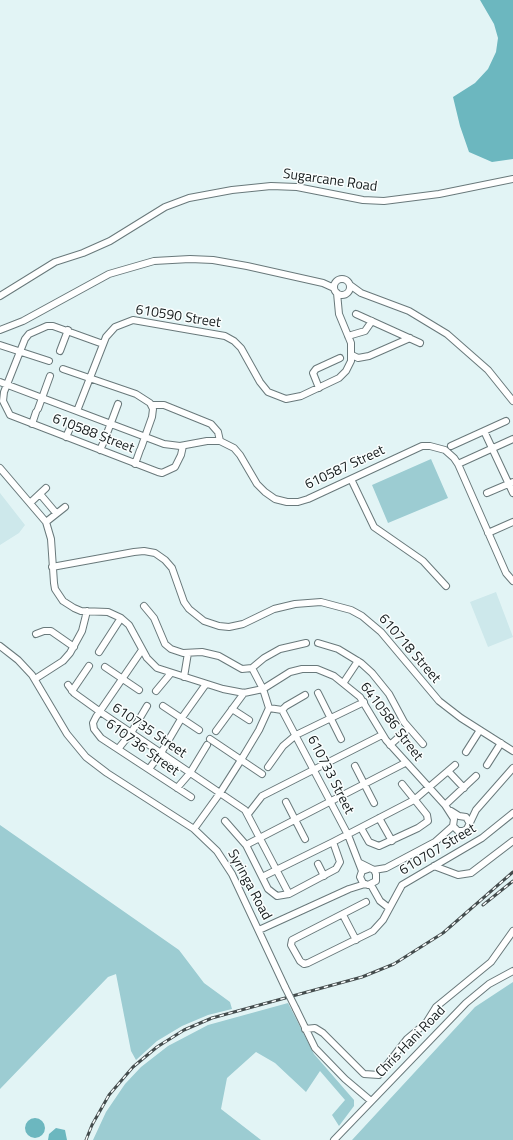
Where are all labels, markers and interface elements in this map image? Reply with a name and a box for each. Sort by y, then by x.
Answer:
street label: Sugarcane Road [282,166,378,196]
street label: 610590 Street [134,302,222,332]
street label: 610588 Street [50,411,136,457]
street label: 610587 Street [302,442,388,494]
street label: 610718 Street [374,611,444,687]
street label: 6410586 Street [356,679,426,765]
street label: 610735 Street [109,700,189,762]
street label: 610736 Street [102,716,182,780]
street label: 610733 Street [303,733,357,817]
street label: 610707 Street [397,821,479,879]
street label: Syringa Road [223,847,275,923]
street label: Chris Hani Road [373,1003,449,1081]

